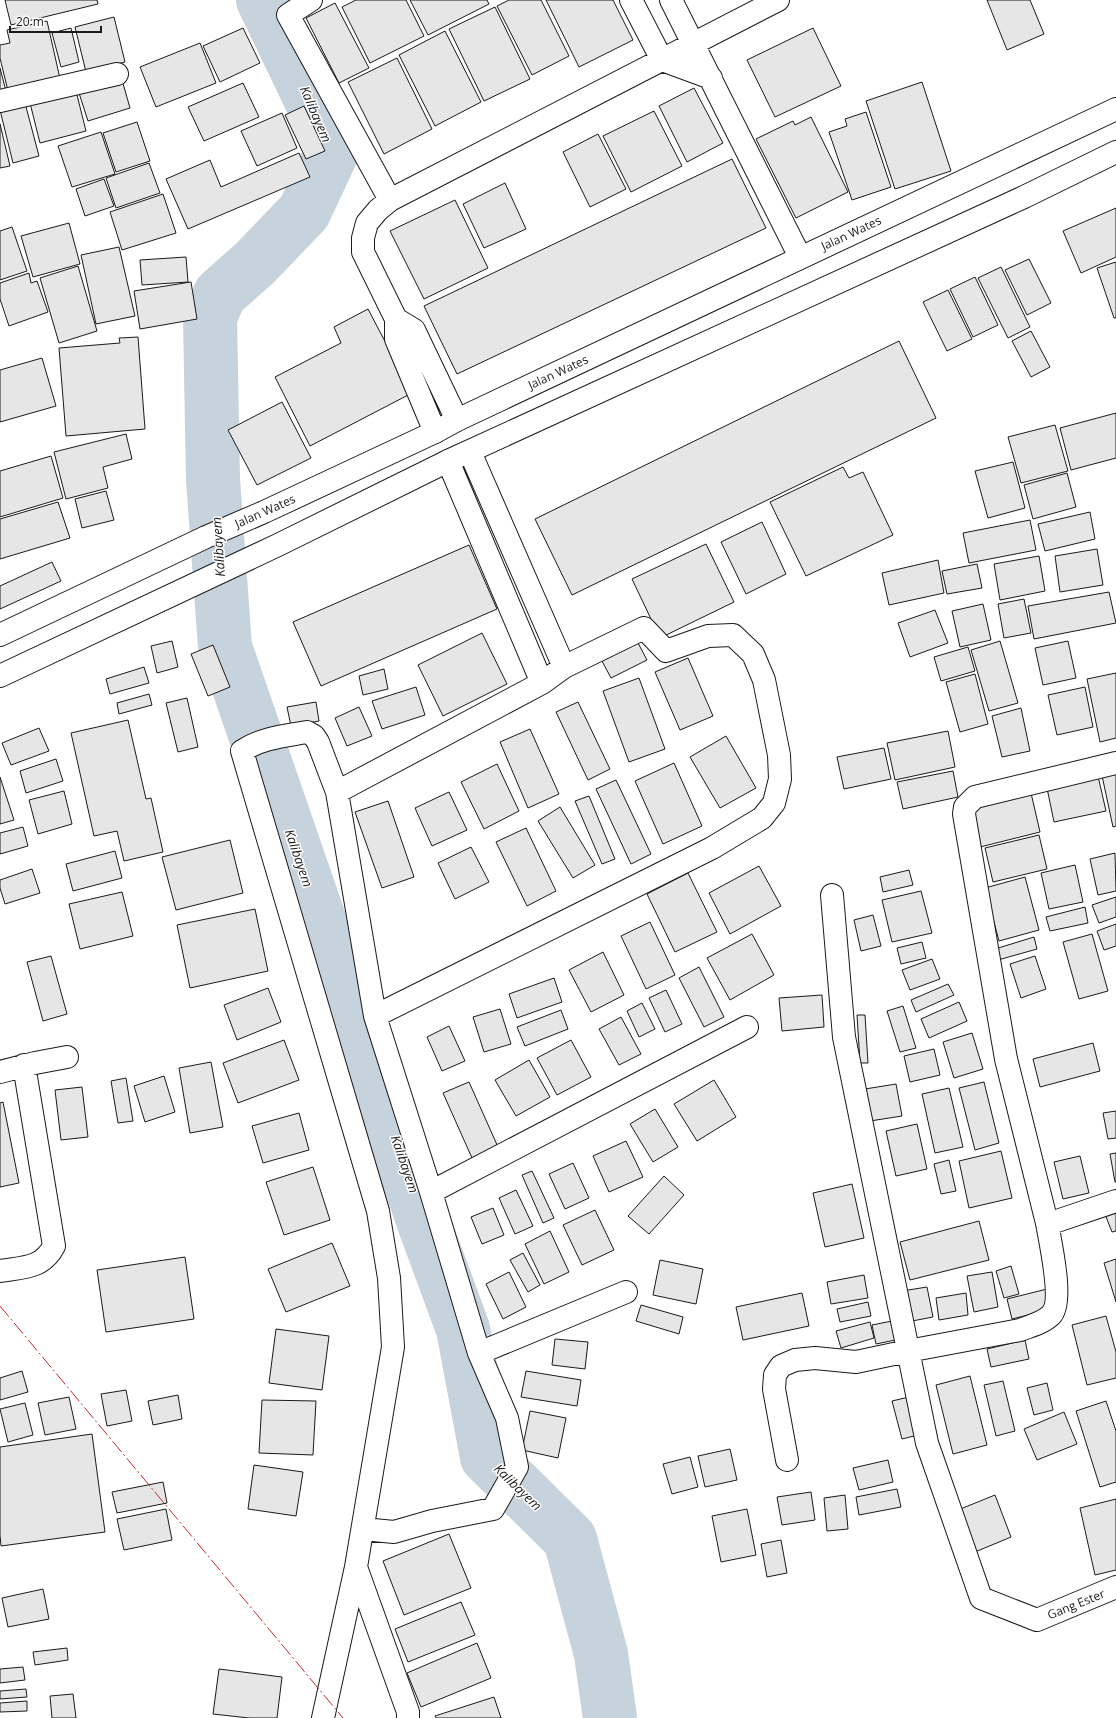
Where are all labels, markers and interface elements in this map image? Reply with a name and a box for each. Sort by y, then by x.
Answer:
scale bar [10,8,101,34]
text: 20 m [16,13,44,30]
water label: Kalibayem [296,83,336,145]
street label: Jalan Wates [817,212,884,255]
street label: Jalan Wates [524,351,591,394]
street label: Jalan Wates [231,490,298,532]
water label: Kalibayem [207,517,229,577]
water label: Kalibayem [281,827,317,889]
water label: Kalibayem [387,1133,423,1195]
water label: Kalibayem [490,1460,546,1514]
street label: Gang Ester [1045,1585,1107,1623]

